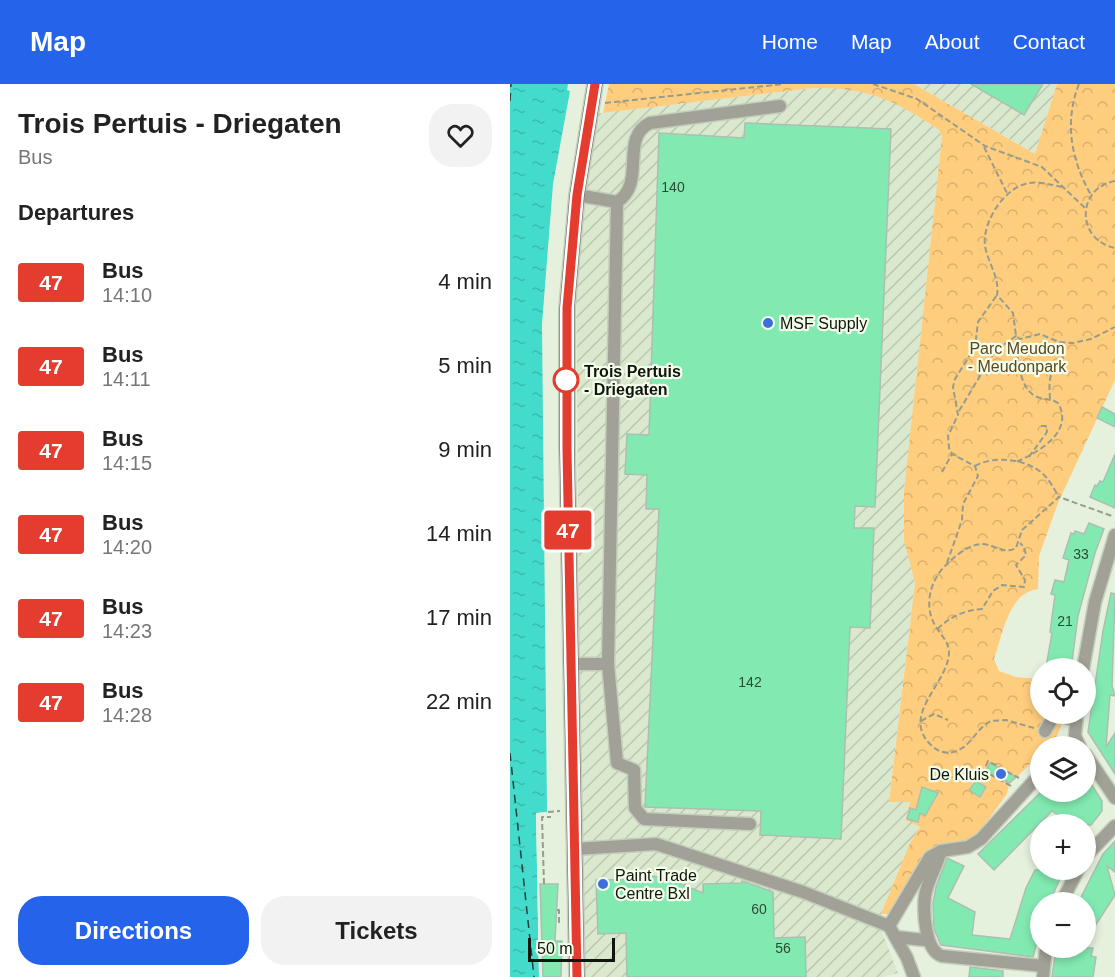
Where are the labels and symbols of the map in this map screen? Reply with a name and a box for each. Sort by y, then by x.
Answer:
house number: 140 [661,179,685,195]
place label: MSF Supply [780,315,867,332]
marker: MSF Supply [761,316,775,330]
park label: Parc Meudon - Meudonpark [968,340,1067,375]
place label: Trois Pertuis - Driegaten [584,363,681,398]
marker: Trois Pertuis - Driegaten [553,367,579,393]
line badge: 47 [541,510,595,550]
house number: 33 [1073,546,1089,562]
house number: 21 [1057,613,1073,629]
house number: 142 [738,674,762,690]
place label: De Kluis [929,766,989,783]
marker: De Kluis [994,767,1008,781]
place label: Paint Trade Centre Bxl [615,867,697,902]
marker: Paint Trade Centre Bxl [596,877,610,891]
house number: 60 [751,901,767,917]
scale bar [528,935,615,962]
house number: 56 [775,940,791,956]

